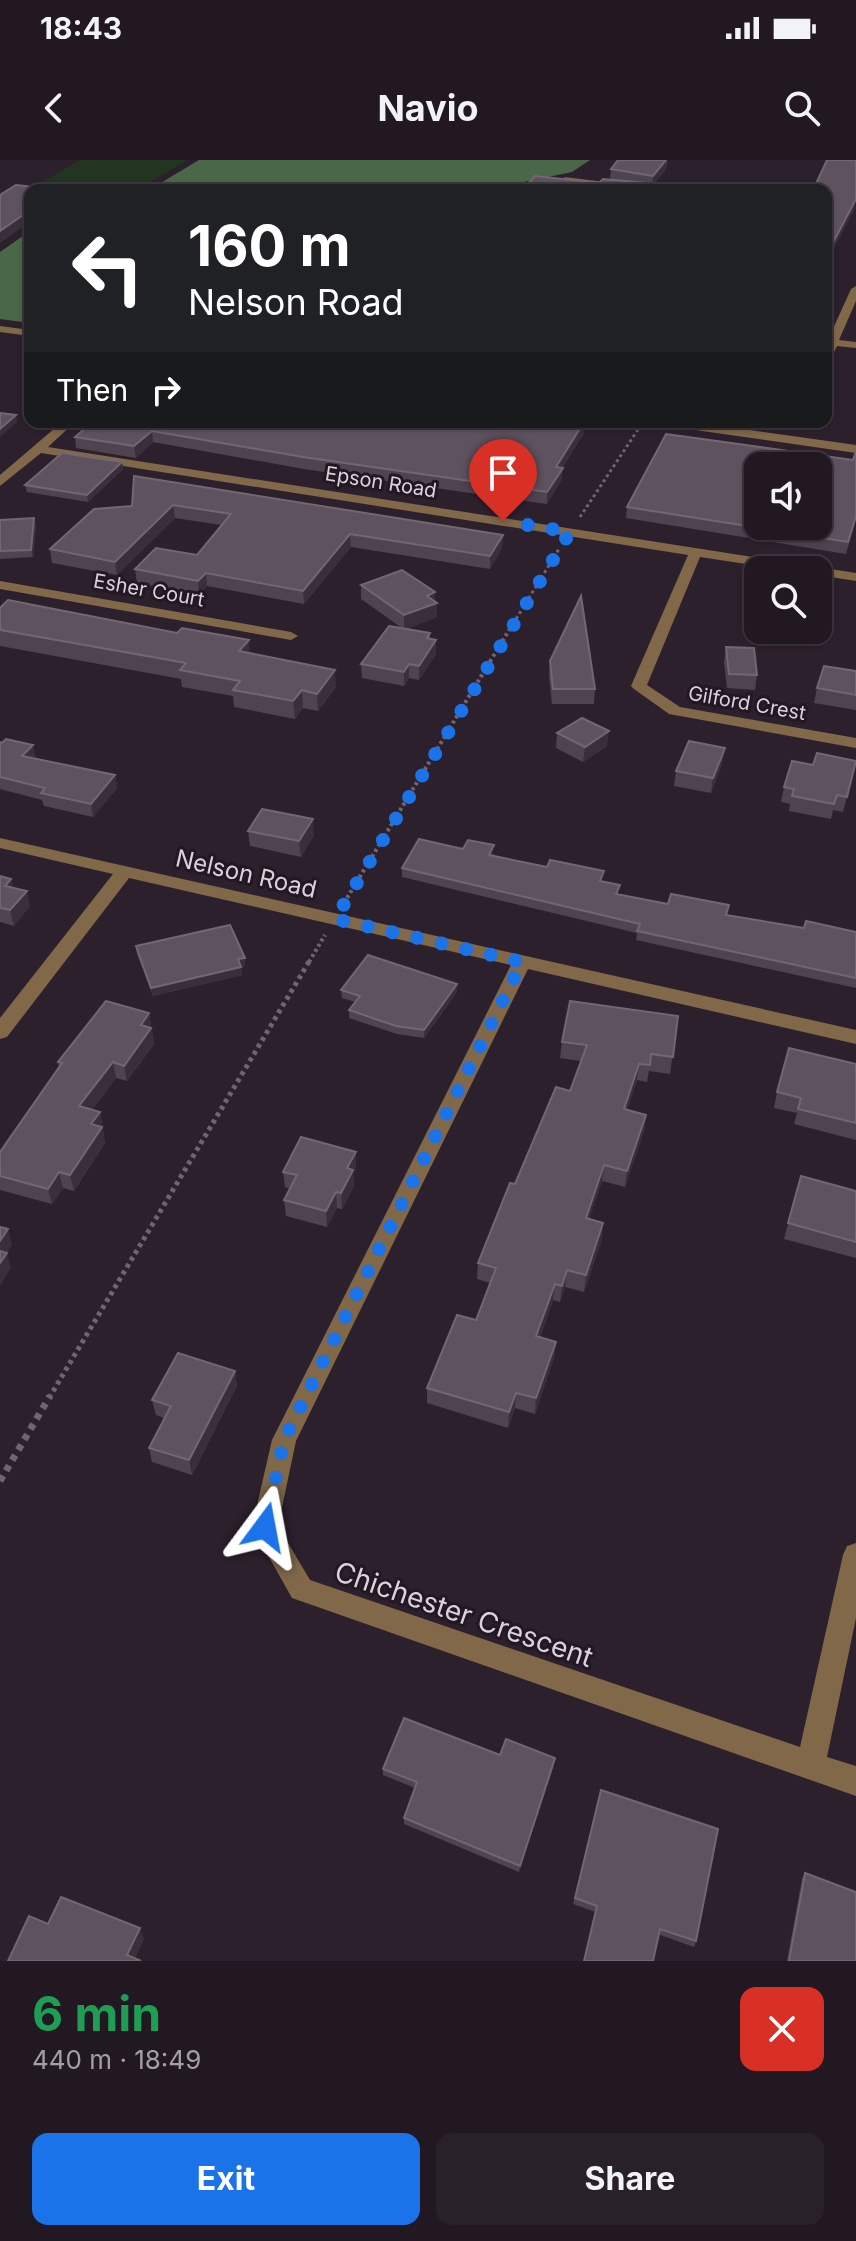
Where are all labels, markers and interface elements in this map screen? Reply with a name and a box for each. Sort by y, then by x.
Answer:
text: 18:43 [40,10,122,46]
icon: back [32,86,76,130]
text: Navio [377,86,479,130]
icon: search [780,86,824,130]
text: 160 m [188,212,351,280]
icon: left [56,216,160,320]
text: Nelson Road [188,280,404,324]
icon: right [144,368,188,412]
text: Then [56,372,128,408]
pin [469,439,537,521]
icon: arrive [481,451,525,495]
map controls [744,452,832,644]
button: sound [744,452,832,540]
street label: Epson Road [324,461,438,503]
button: search [744,556,832,644]
street label: Esher Court [92,568,207,612]
street label: Gilford Crest [686,681,808,725]
street label: Nelson Road [173,843,319,904]
position arrow [223,1485,307,1569]
street label: Chichester Crescent [330,1554,598,1674]
text: 6 min [32,1984,161,2043]
button: close [740,1987,824,2071]
text: 440 m · 18:49 [32,2044,201,2075]
button: Exit [32,2133,420,2225]
button: Share [436,2133,824,2225]

